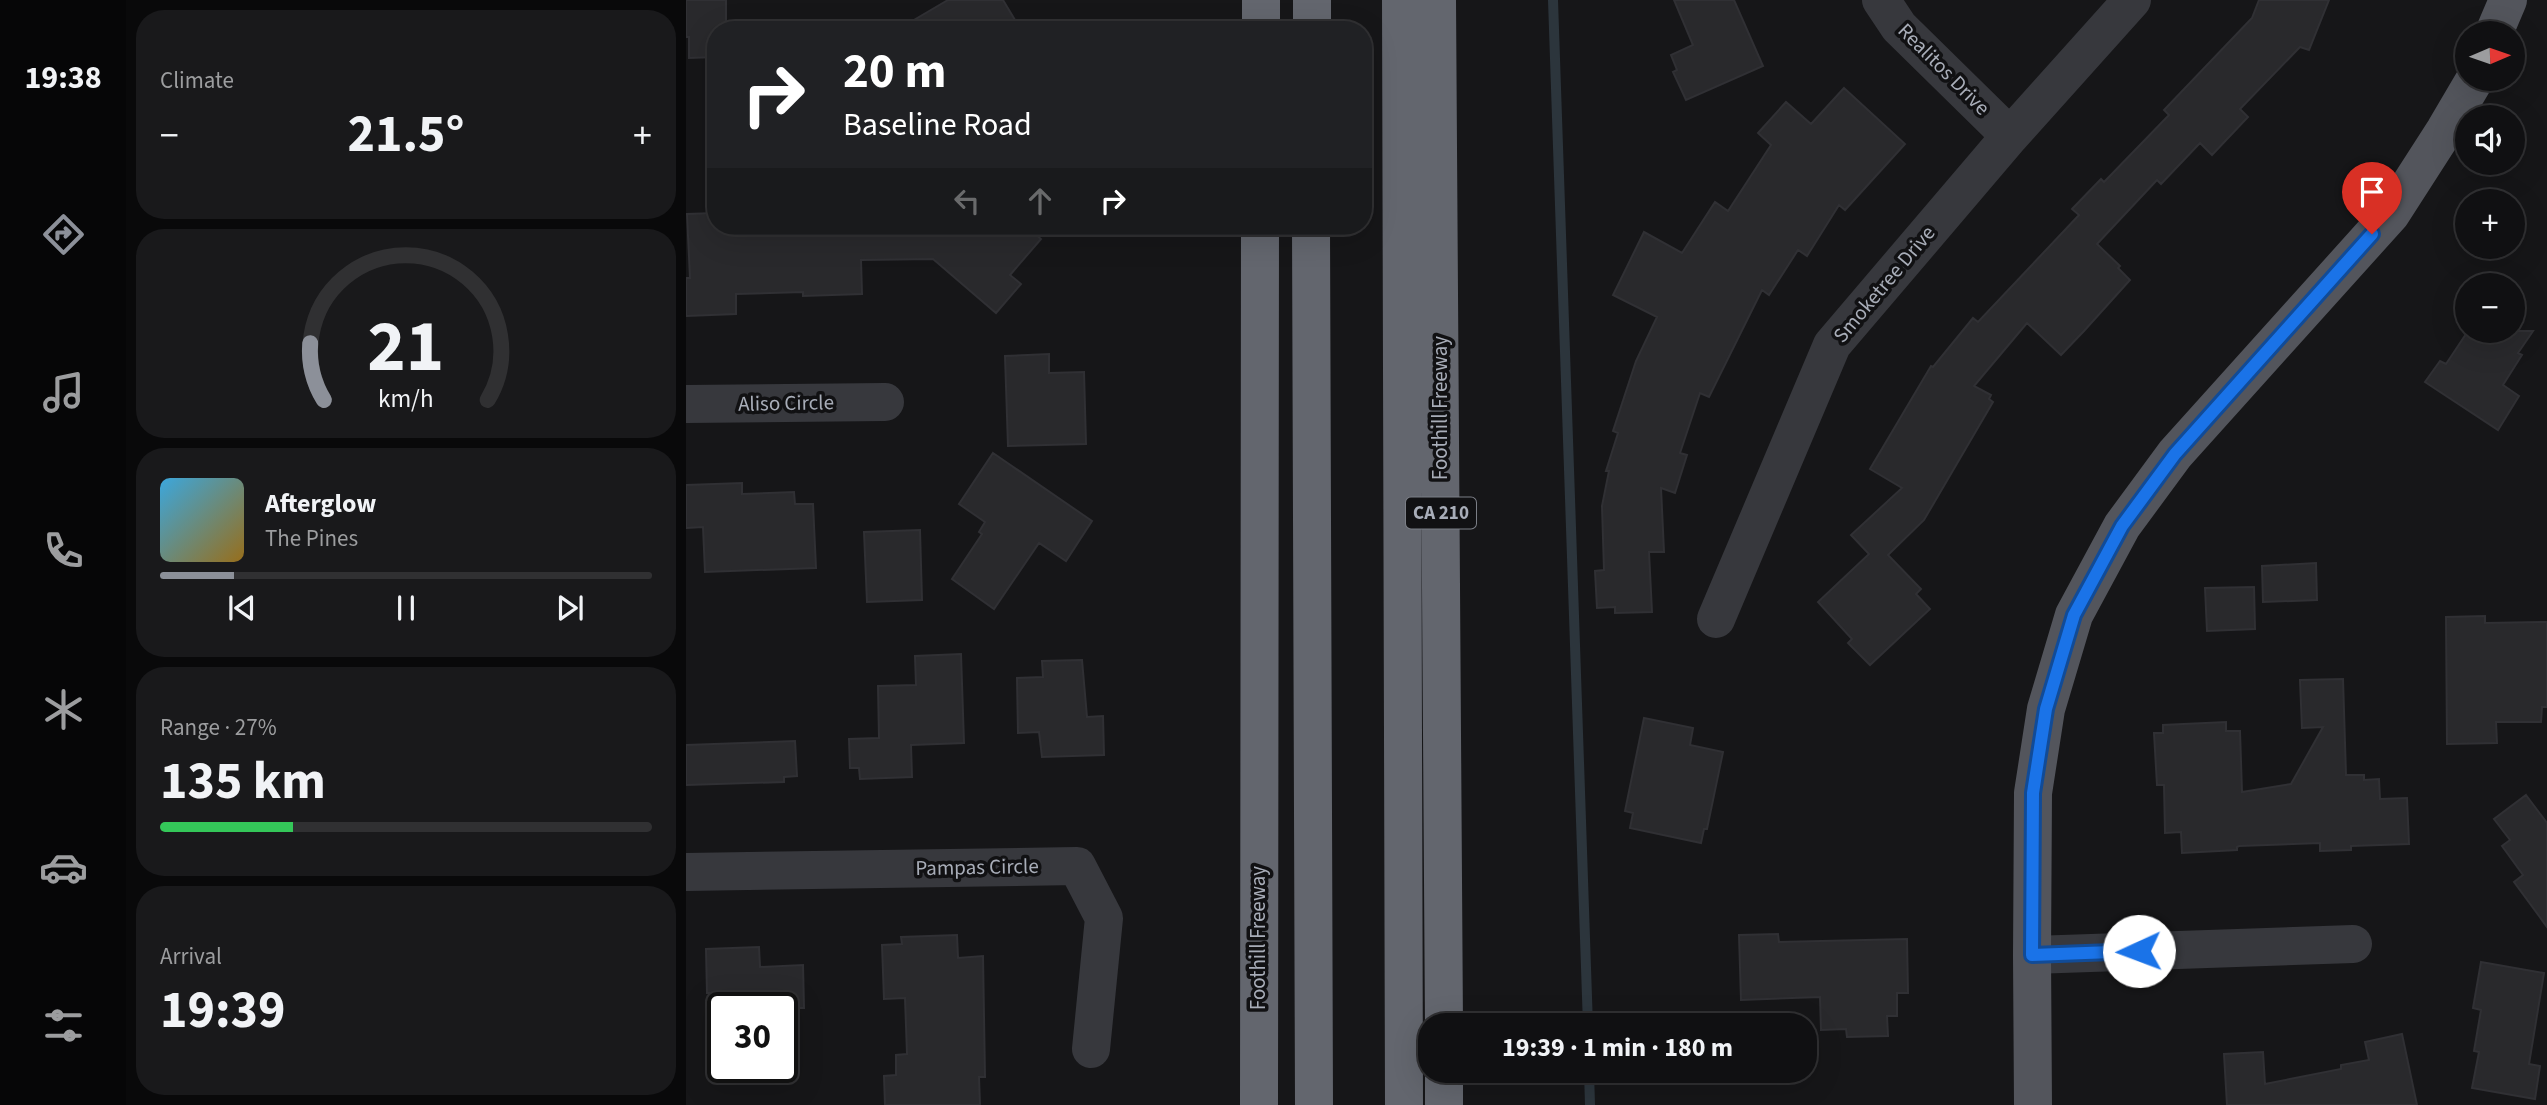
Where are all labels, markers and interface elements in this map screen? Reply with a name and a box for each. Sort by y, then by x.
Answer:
street label: Realitos Drive [1891,16,1997,122]
north arrow [2455,21,2525,91]
map controls [2455,21,2525,343]
text: 20 m [843,37,947,107]
icon: right [728,49,819,140]
text: 19:38 [24,55,102,101]
text: Climate [160,64,234,97]
text: 21.5° [348,98,464,172]
text: Baseline Road [843,102,1032,148]
button: sound [2455,105,2525,175]
text: − [160,109,179,163]
text: + [633,109,652,163]
pin [2342,162,2402,234]
icon: arrive [2353,173,2391,211]
icon: left [948,182,986,220]
icon: ahead [1021,182,1059,220]
icon: right [1094,182,1132,220]
button: + [2455,189,2525,259]
icon: directions [39,210,88,259]
street label: Smoketree Drive [1826,219,1942,349]
button: − [2455,273,2525,343]
text: 21 [368,295,444,399]
street label: Foothill Freeway [1425,336,1455,480]
icon: music [39,368,88,417]
text: km/h [378,380,434,416]
street label: Aliso Circle [738,387,834,419]
text: Afterglow [265,485,376,522]
road number: CA 210 [1406,498,1476,528]
text: The Pines [265,522,358,555]
icon: phone [39,526,88,575]
icon: previous [223,589,261,627]
icon: pause [387,589,425,627]
icon: next [551,589,589,627]
icon: climate [39,685,88,734]
text: Range · 27% [160,711,277,744]
text: 135 km [160,745,326,819]
icon: car [39,843,88,892]
street label: Pampas Circle [915,851,1039,883]
street label: Foothill Freeway [1243,866,1273,1010]
position arrow [2102,914,2176,988]
text: Arrival [160,940,222,973]
text: 19:39 [160,974,285,1048]
speed limit sign: 30 [707,992,798,1083]
icon: filters [39,1001,88,1050]
text: 19:39 · 1 min · 180 m [1502,1029,1733,1066]

